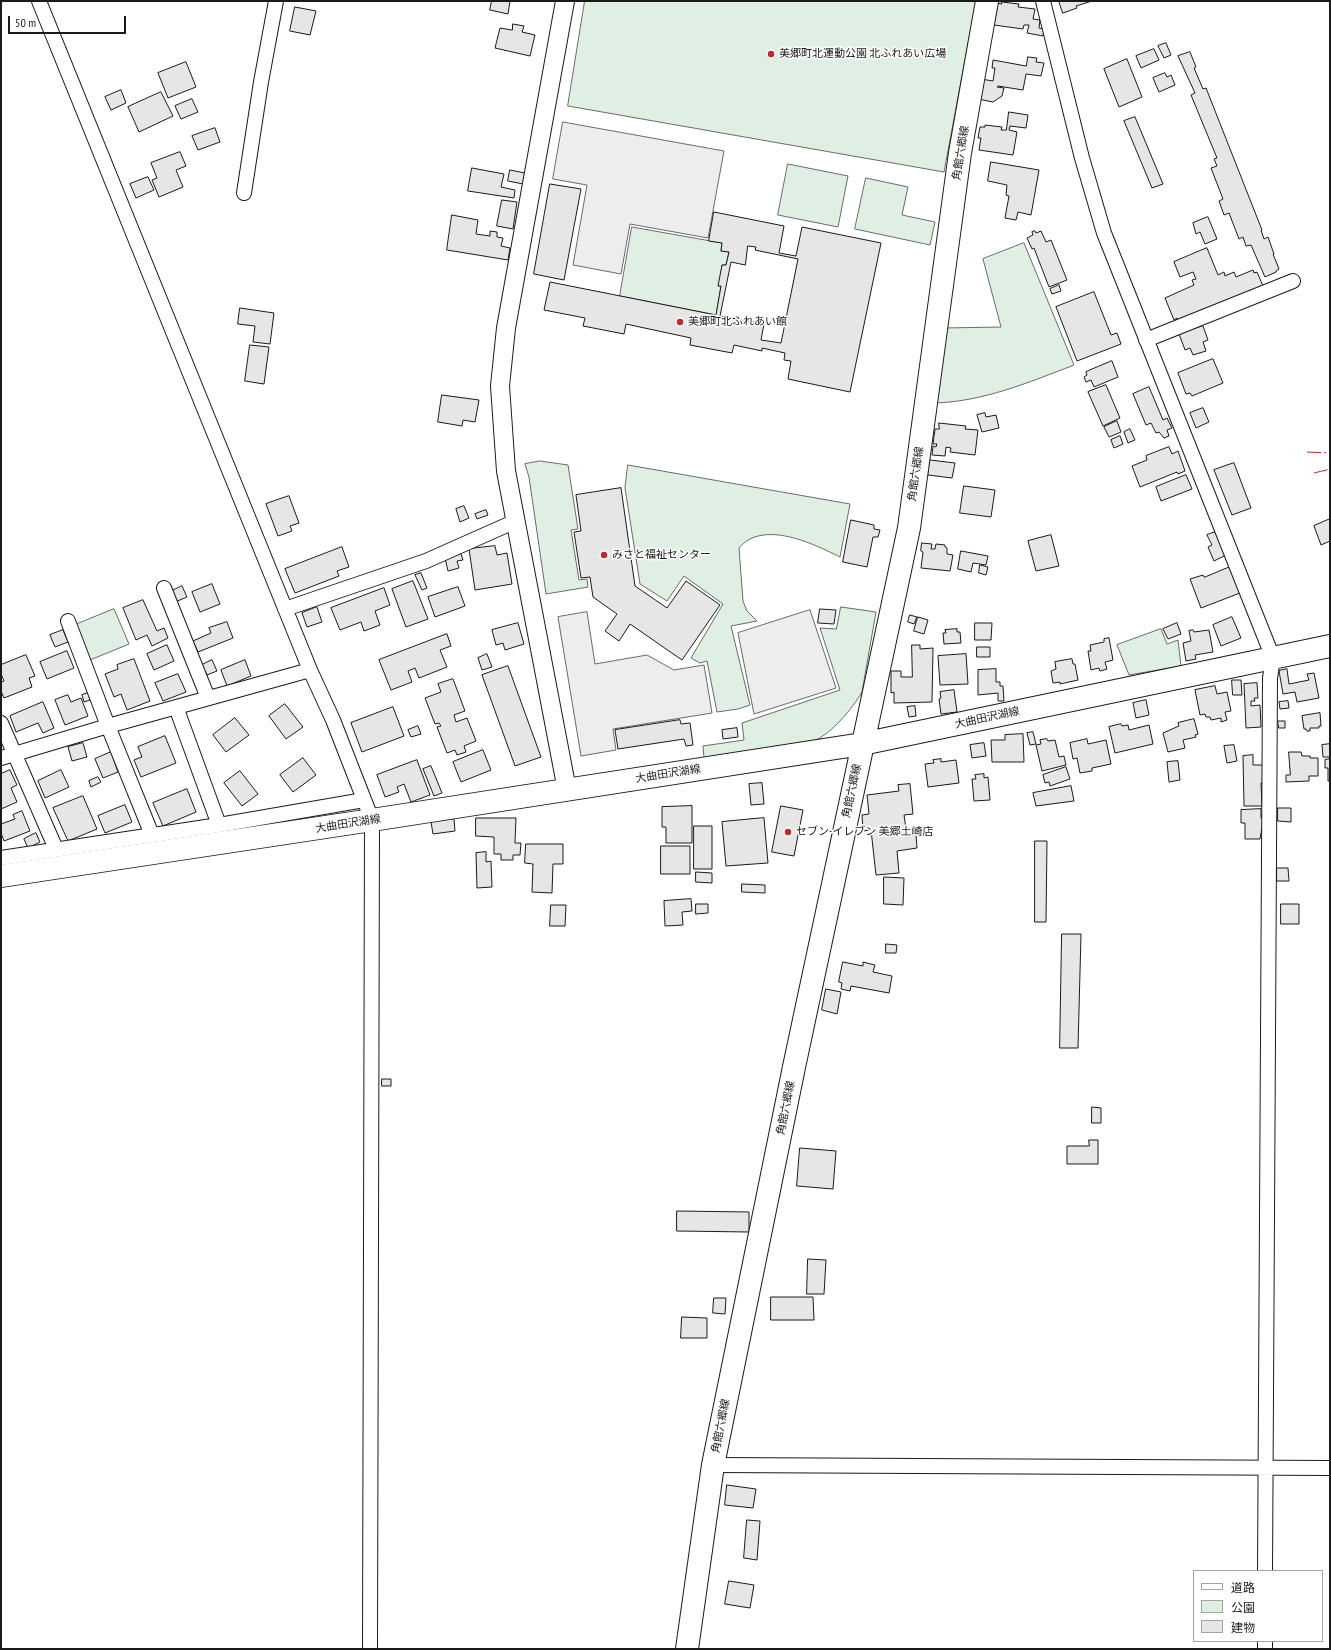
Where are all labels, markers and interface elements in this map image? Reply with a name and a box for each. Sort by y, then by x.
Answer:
scale bar [10,8,128,34]
text: 50 m [15,15,36,30]
place label: 美郷町北運動公園 北ふれあい広場 [779,47,946,61]
marker: 美郷町北運動公園 北ふれあい広場 [766,49,776,59]
street label: 角館六郷線 [950,125,972,181]
place label: 美郷町北ふれあい館 [688,315,787,329]
marker: 美郷町北ふれあい館 [675,317,685,327]
street label: 角館六郷線 [906,446,926,502]
place label: みさと福祉センター [612,548,711,562]
marker: みさと福祉センター [599,550,609,560]
street label: 大曲田沢湖線 [953,705,1021,731]
street label: 大曲田沢湖線 [634,762,702,786]
street label: 角館六郷線 [840,763,864,819]
street label: 大曲田沢湖線 [314,812,382,836]
place label: セブン-イレブン 美郷土崎店 [796,825,934,839]
marker: セブン-イレブン 美郷土崎店 [783,827,793,837]
street label: 角館六郷線 [774,1080,798,1136]
street label: 角館六郷線 [709,1398,733,1454]
legend [1193,1570,1323,1642]
text: 道路 [1231,1580,1255,1595]
text: 公園 [1231,1600,1255,1615]
text: 建物 [1231,1620,1255,1635]

